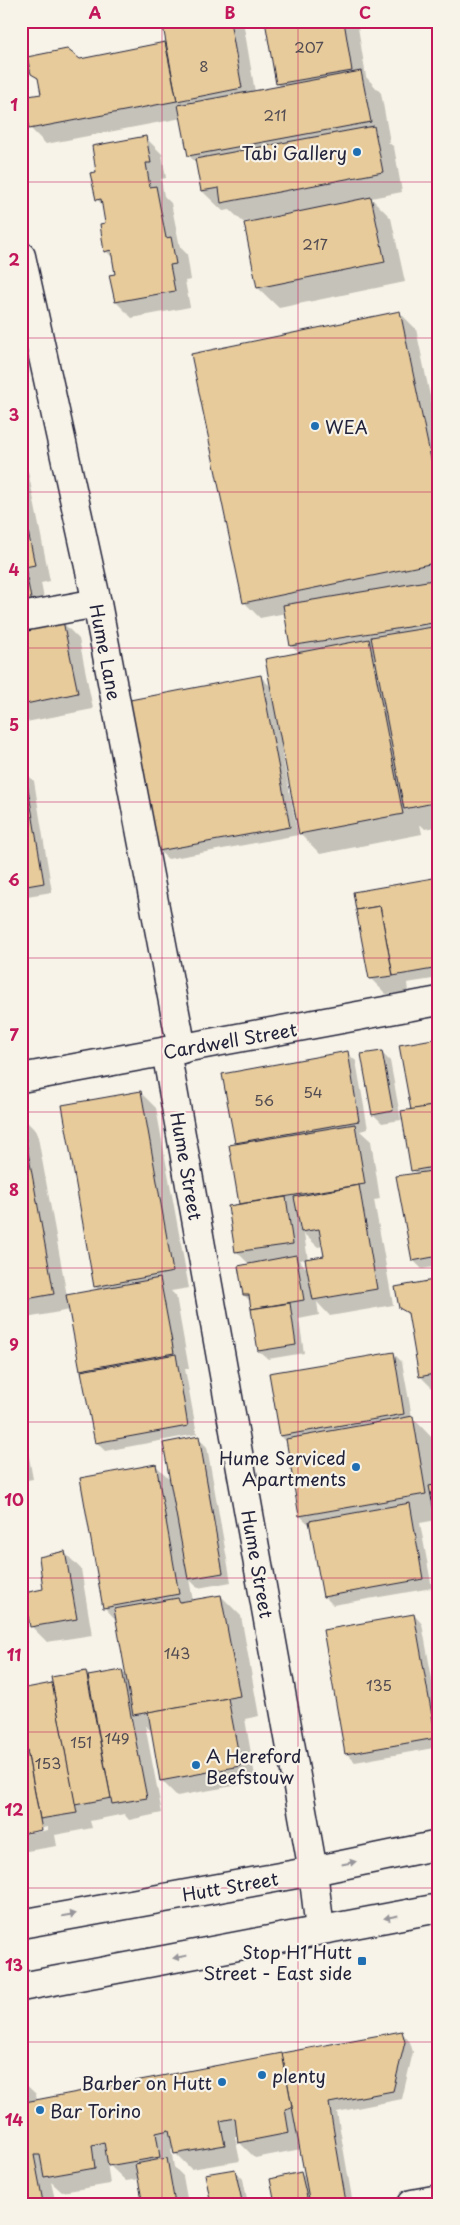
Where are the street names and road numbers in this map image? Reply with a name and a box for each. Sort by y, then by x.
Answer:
street label: Hume Lane [83,602,129,702]
street label: Cardwell Street [161,1015,299,1065]
street label: Hume Street [164,1110,210,1222]
street label: Hume Street [235,1508,281,1620]
street label: Hutt Street [180,1864,280,1908]

